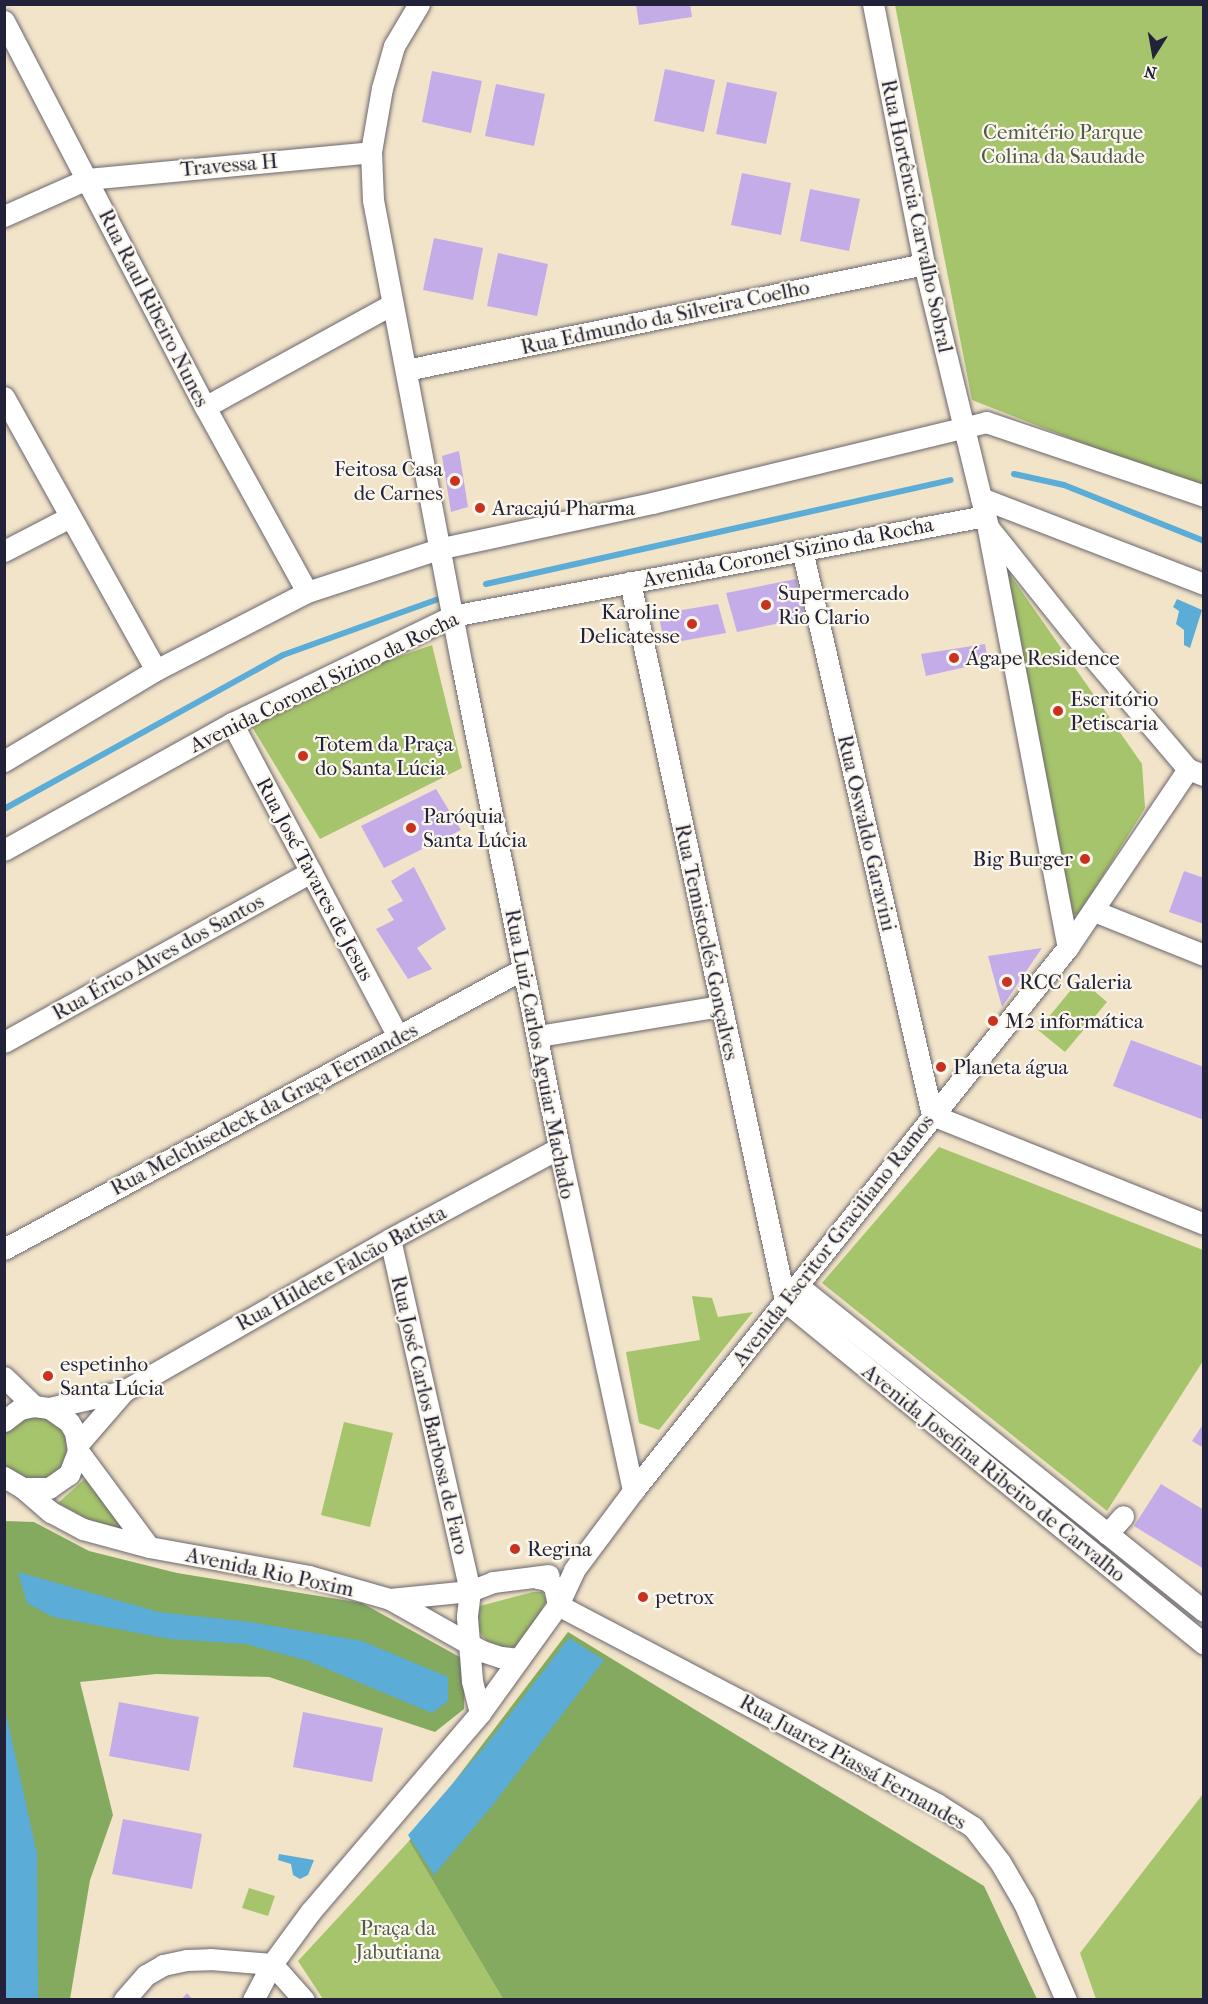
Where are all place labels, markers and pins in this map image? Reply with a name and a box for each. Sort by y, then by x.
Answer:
place label: Feitosa Casa de Carnes [334,456,443,506]
marker: Feitosa Casa de Carnes [448,474,462,488]
place label: Aracajú Pharma [492,495,635,521]
marker: Aracajú Pharma [473,501,487,515]
place label: Supermercado Rio Clario [778,580,909,630]
marker: Supermercado Rio Clario [759,598,773,612]
place label: Karoline Delicatesse [579,599,680,649]
marker: Karoline Delicatesse [685,617,699,631]
place label: Ágape Residence [966,645,1120,671]
marker: Ágape Residence [947,651,961,665]
place label: Escritório Petiscaria [1070,686,1158,736]
marker: Escritório Petiscaria [1051,704,1065,718]
place label: Totem da Praça do Santa Lúcia [315,731,454,781]
marker: Totem da Praça do Santa Lúcia [296,749,310,763]
place label: Paróquia Santa Lúcia [423,803,527,853]
marker: Paróquia Santa Lúcia [404,821,418,835]
place label: Big Burger [973,846,1073,872]
marker: Big Burger [1078,852,1092,866]
place label: RCC Galeria [1019,969,1132,995]
marker: RCC Galeria [1000,975,1014,989]
place label: M2 informática [1005,1008,1144,1034]
marker: M2 informática [986,1014,1000,1028]
place label: Planeta água [953,1054,1068,1080]
marker: Planeta água [934,1060,948,1074]
place label: espetinho Santa Lúcia [60,1351,164,1401]
marker: espetinho Santa Lúcia [41,1369,55,1383]
place label: Regina [527,1536,592,1562]
marker: Regina [508,1542,522,1556]
place label: petrox [655,1584,714,1610]
marker: petrox [636,1590,650,1604]

